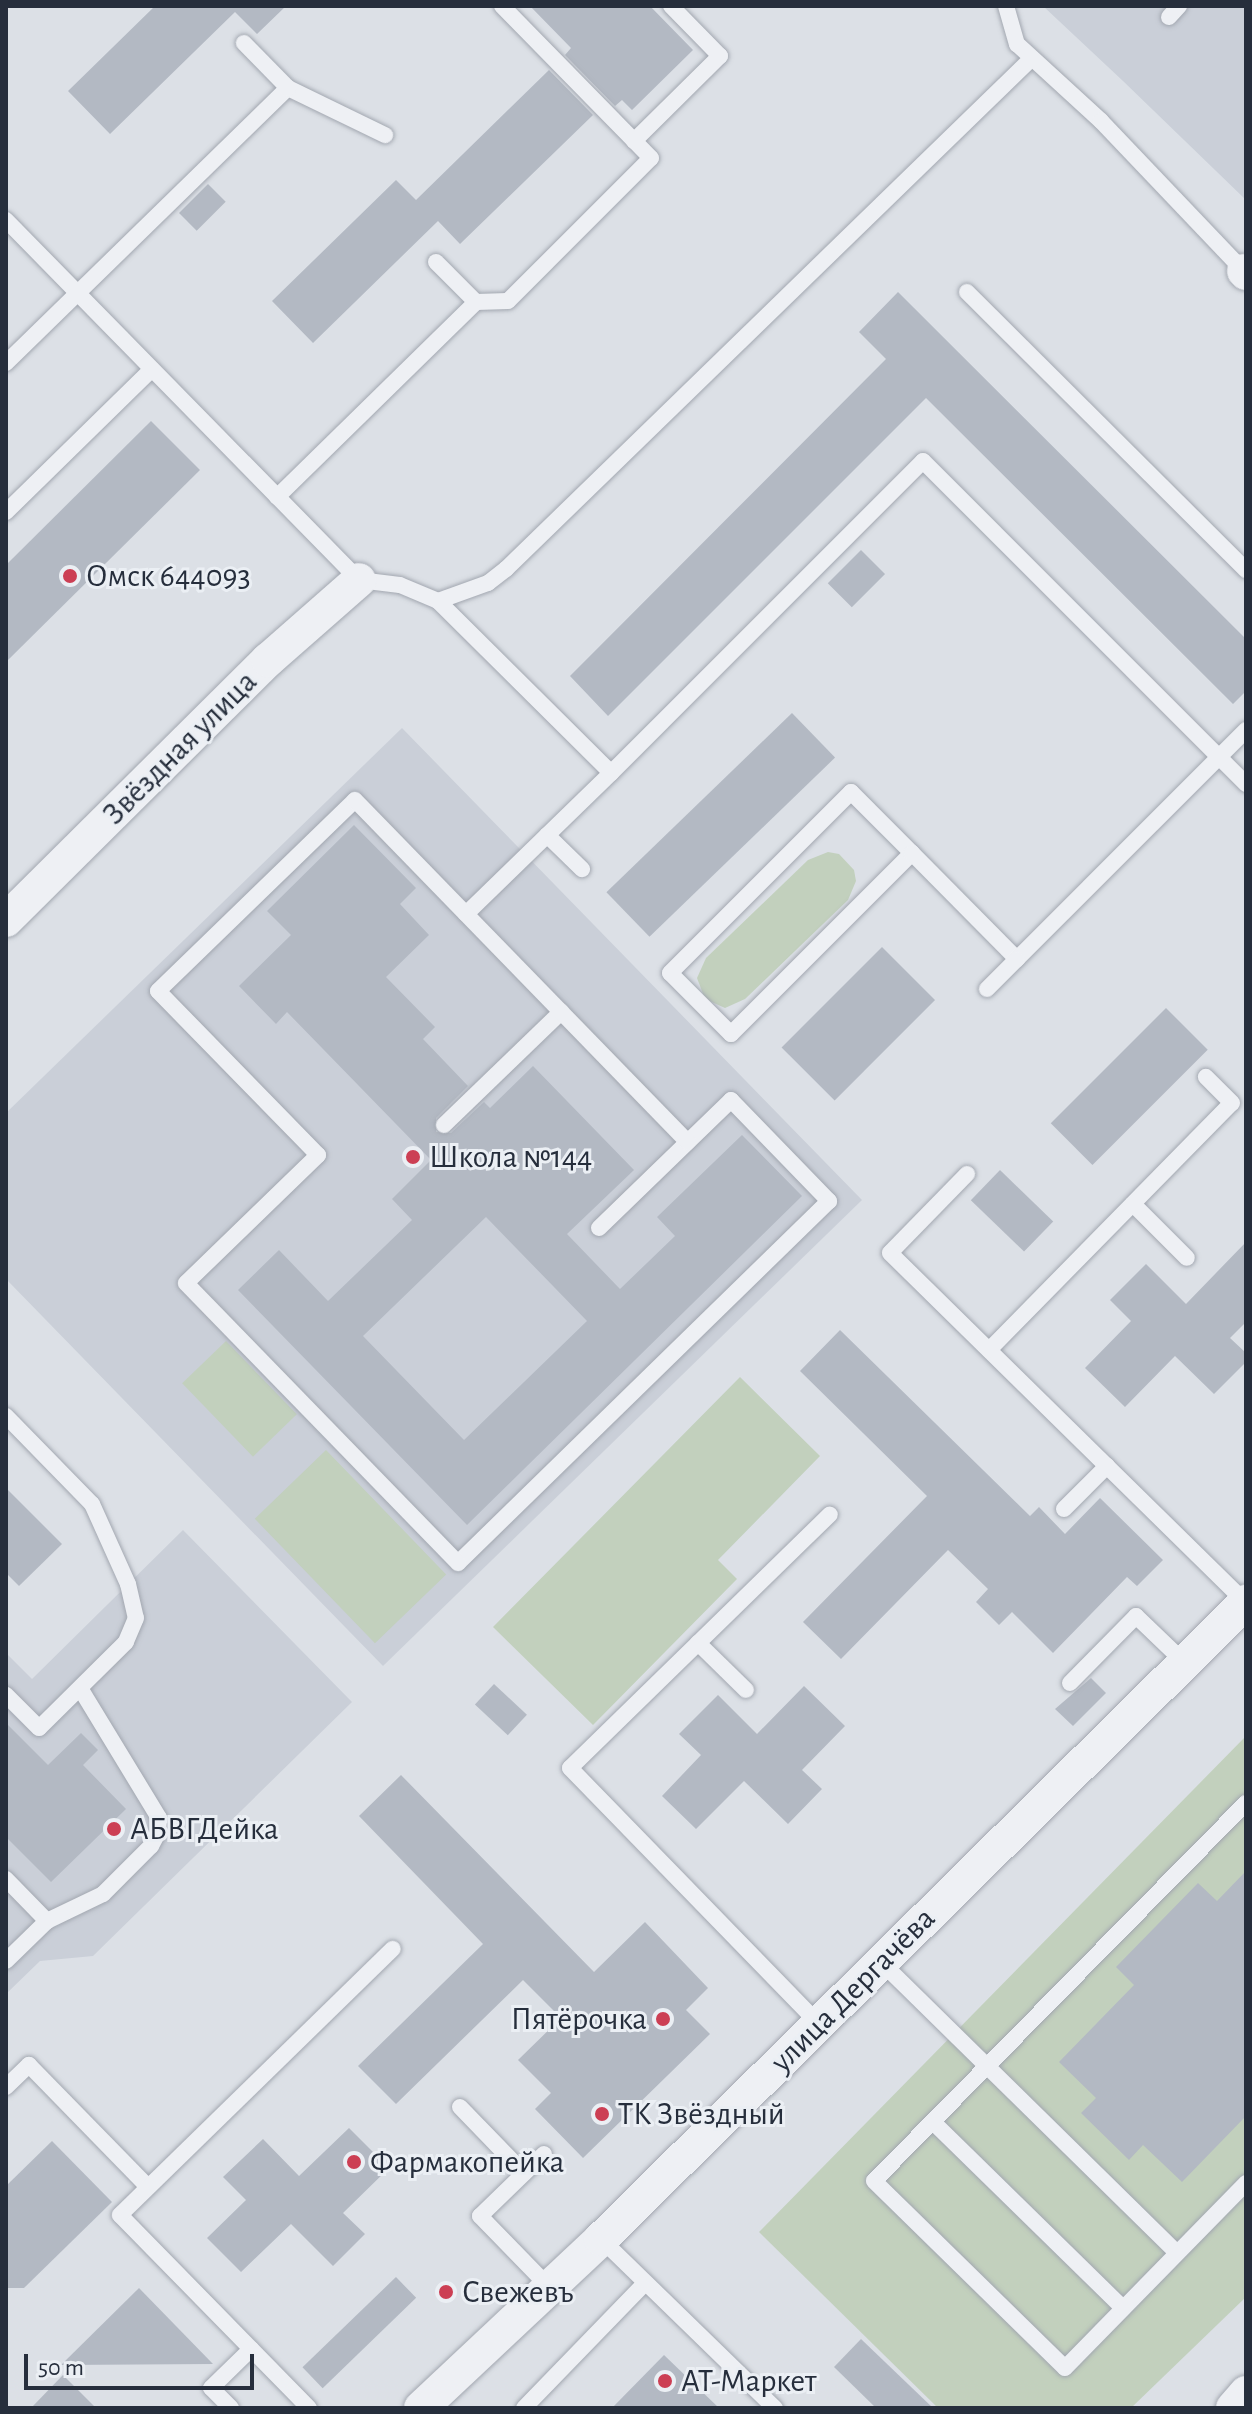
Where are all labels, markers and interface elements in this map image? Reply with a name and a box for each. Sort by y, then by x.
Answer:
place label: Омск 644093 [86,557,251,595]
marker: Омск 644093 [61,567,79,585]
street label: Звёздная улица [95,663,265,833]
place label: Школа №144 [429,1138,592,1176]
marker: Школа №144 [404,1148,422,1166]
place label: АБВГДейка [130,1810,279,1848]
marker: АБВГДейка [105,1820,123,1838]
street label: улица Дергачёва [763,1900,943,2080]
place label: Пятёрочка [511,2000,647,2038]
marker: Пятёрочка [654,2010,672,2028]
place label: ТК Звёздный [618,2095,785,2133]
marker: ТК Звёздный [593,2105,611,2123]
place label: Фармакопейка [370,2143,564,2181]
marker: Фармакопейка [345,2153,363,2171]
place label: Свежевъ [462,2273,573,2311]
marker: Свежевъ [437,2283,455,2301]
scale bar [28,2338,258,2388]
text: 50 m [38,2356,84,2380]
place label: АТ-Маркет [681,2362,817,2400]
marker: АТ-Маркет [656,2372,674,2390]

